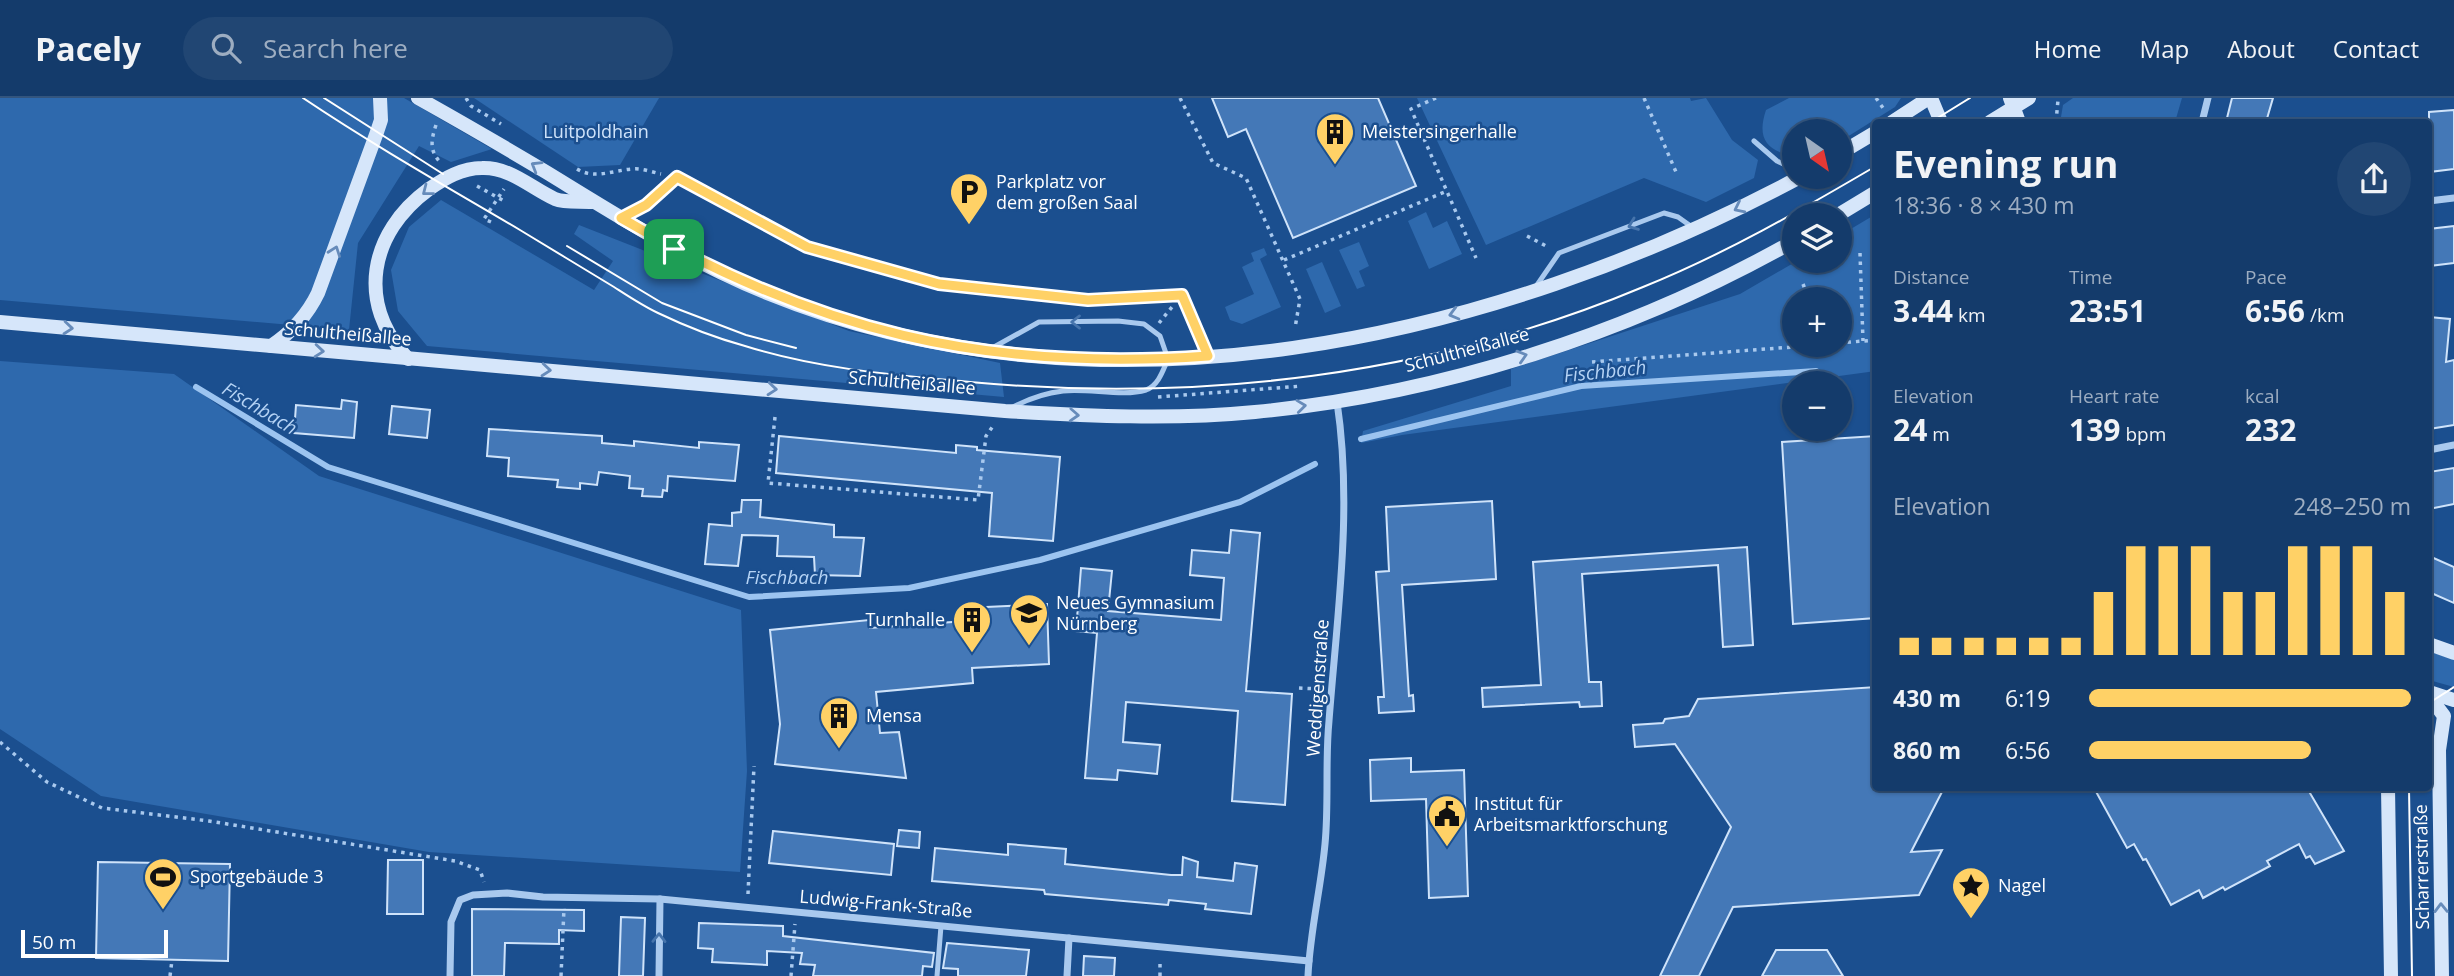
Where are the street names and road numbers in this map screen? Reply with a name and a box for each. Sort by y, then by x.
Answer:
street label: Schultheißallee [283,315,413,351]
street label: Schultheißallee [1402,321,1532,377]
street label: Schultheißallee [847,364,977,400]
street label: Weddigenstraße [1300,618,1334,758]
street label: Scharrerstraße [2408,804,2434,930]
street label: Ludwig-Frank-Straße [799,883,974,923]

